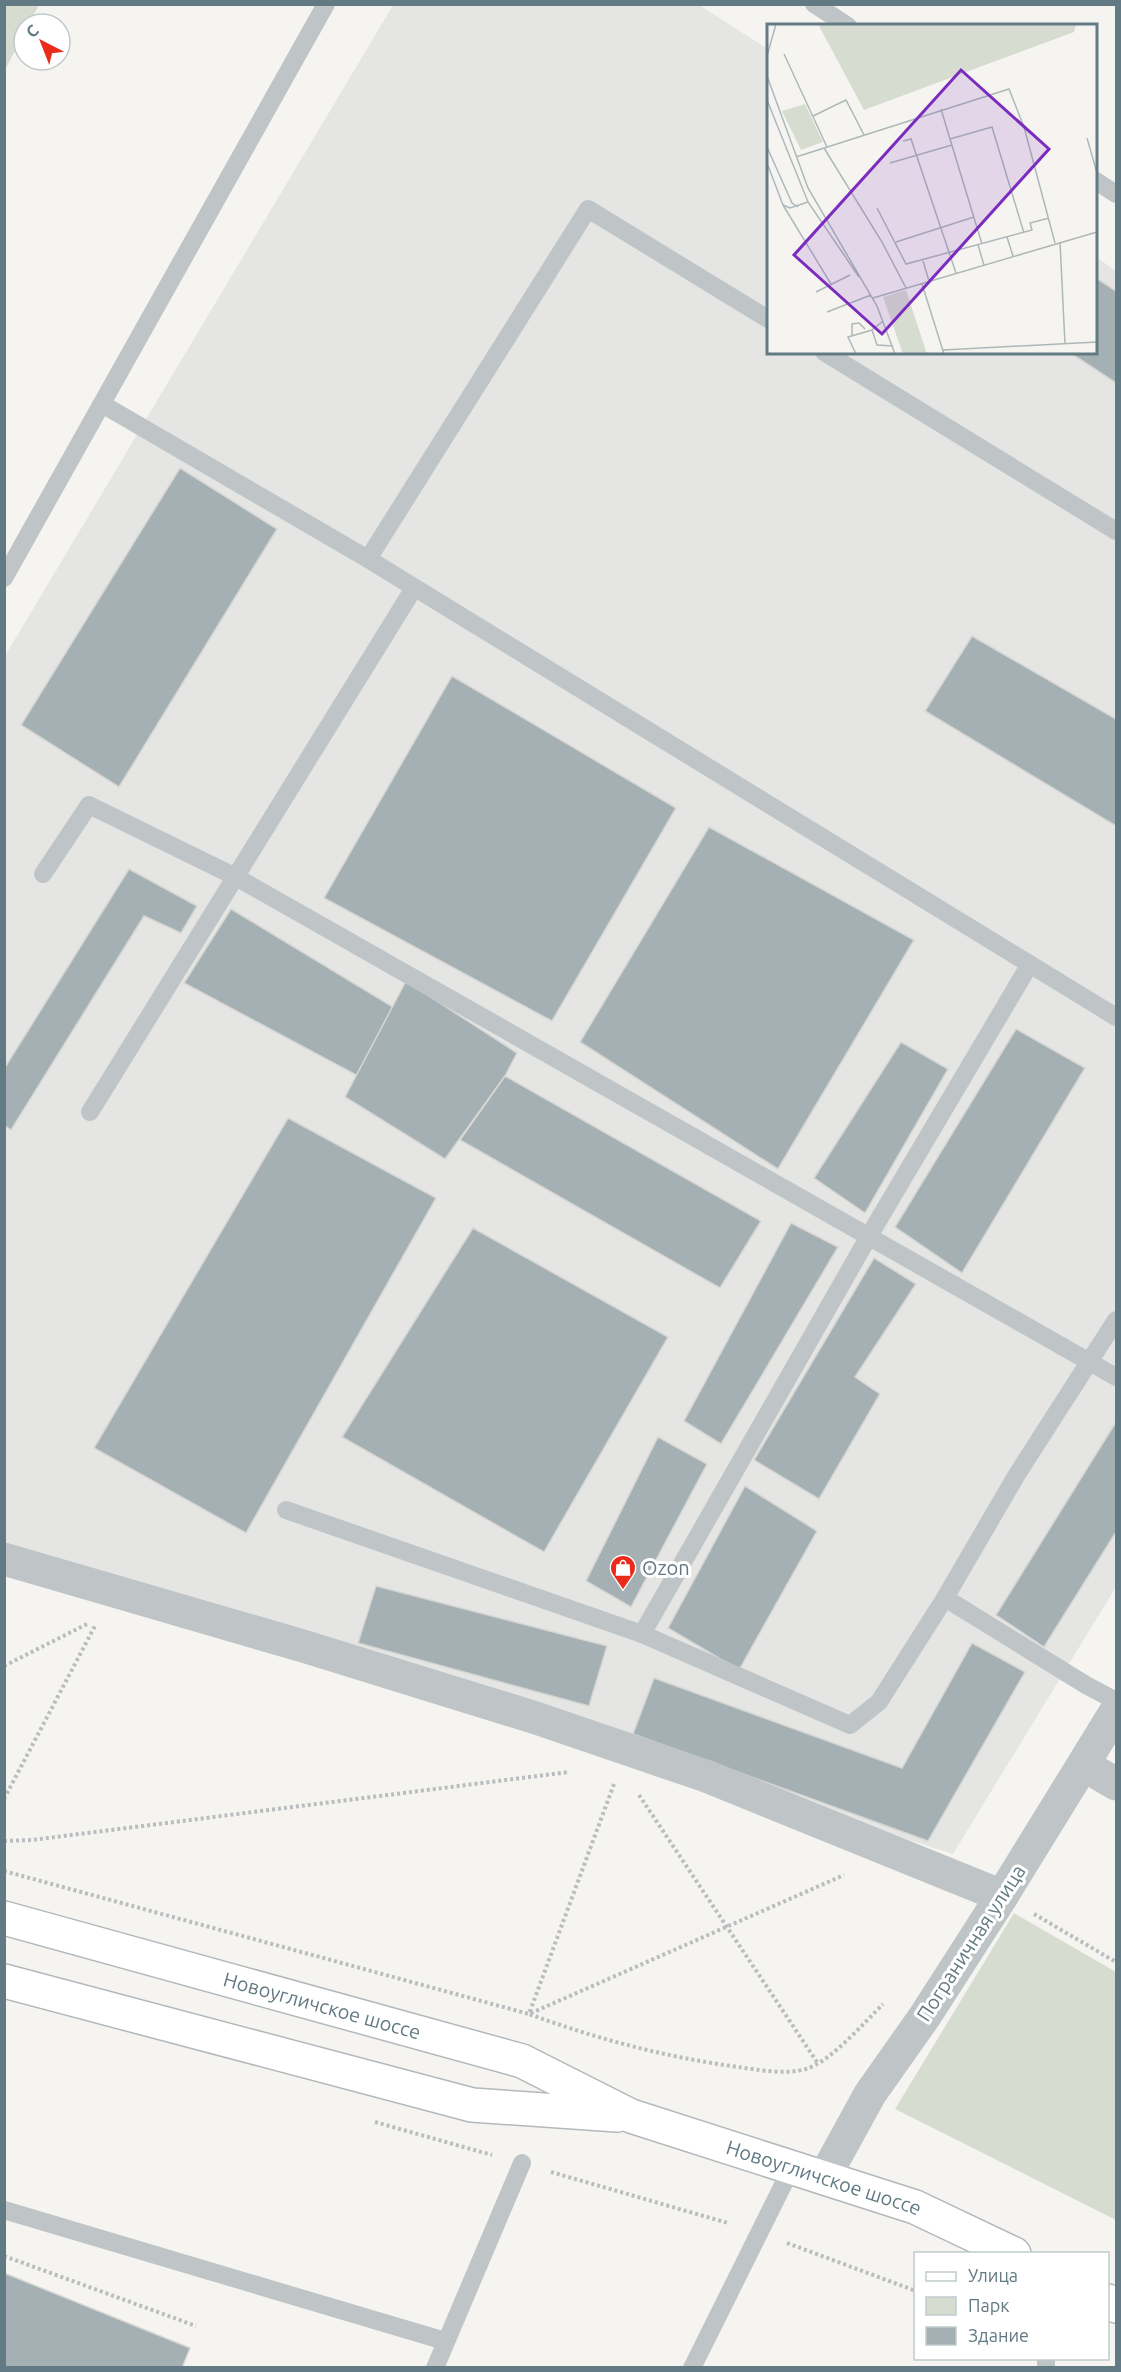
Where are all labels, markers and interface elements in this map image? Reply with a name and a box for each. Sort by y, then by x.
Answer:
north arrow [12,12,72,72]
text: С [22,21,42,41]
inset map [767,24,1097,354]
shop icon: Ozon [608,1553,638,1591]
place label: Ozon [642,1556,690,1579]
street label: Пограничная улица [911,1860,1030,2025]
street label: Новоугличское шоссе [221,1967,424,2044]
street label: Новоугличское шоссе [723,2135,926,2220]
legend [914,2252,1109,2360]
text: Улица [968,2265,1018,2285]
text: Парк [968,2295,1009,2315]
text: Здание [968,2325,1029,2345]

